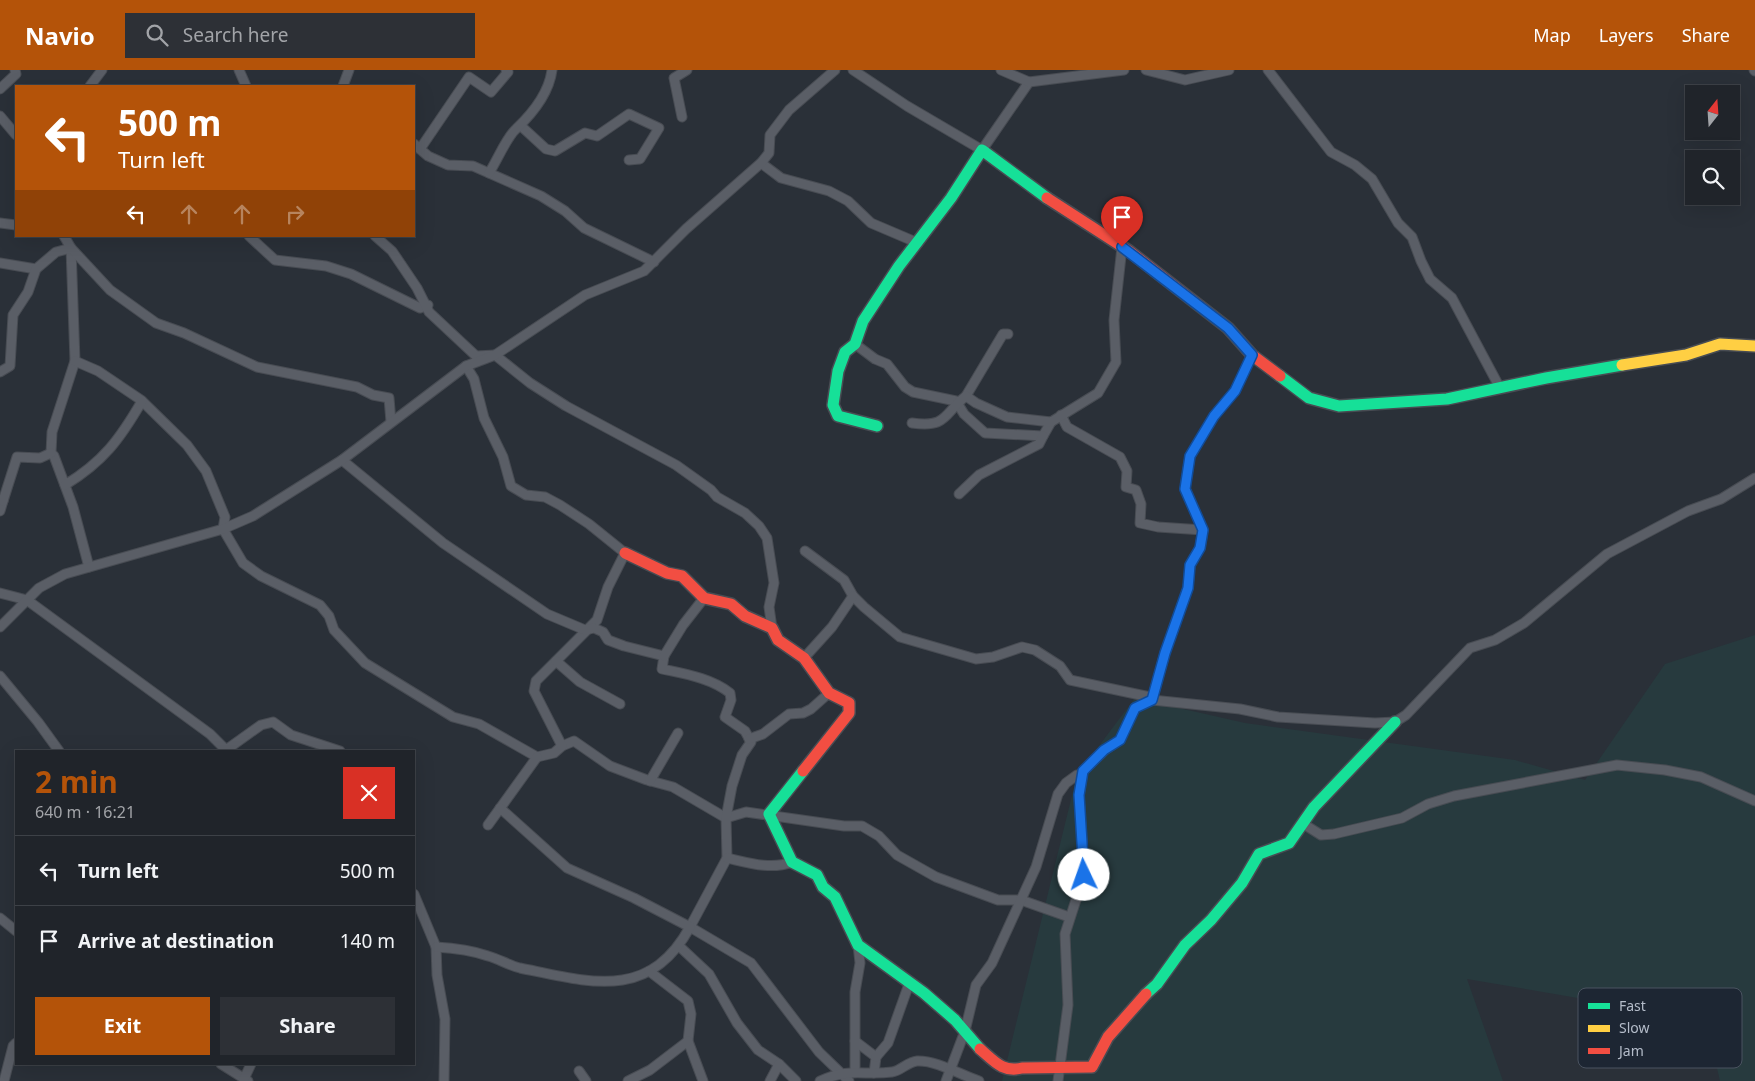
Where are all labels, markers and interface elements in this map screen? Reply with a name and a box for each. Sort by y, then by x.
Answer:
search box [125,13,475,58]
text: Navio [25,19,95,52]
icon: search [143,21,171,49]
text: Search here [183,22,289,48]
text: Map [1533,23,1571,47]
text: Layers [1599,23,1654,47]
text: Share [1682,23,1730,47]
north arrow [1685,85,1740,140]
map controls [1685,85,1740,205]
text: 500 m [118,99,221,146]
icon: left [35,105,100,170]
text: Turn left [118,144,205,174]
button: search [1685,150,1740,205]
pin [1101,196,1143,247]
icon: left [122,200,150,228]
icon: ahead [175,200,203,228]
icon: ahead [228,200,256,228]
icon: right [281,200,309,228]
icon: arrive [1108,203,1136,231]
text: 2 min [35,761,118,802]
button: close [343,767,395,819]
text: 640 m · 16:21 [35,801,135,823]
position arrow [1057,848,1109,900]
icon: left [35,857,63,885]
text: Turn left [78,858,159,884]
text: 500 m [340,858,395,884]
icon: arrive [35,927,63,955]
text: Arrive at destination [78,928,274,954]
text: 140 m [340,928,395,954]
legend [1578,988,1742,1068]
text: Fast [1619,996,1646,1015]
button: Exit [35,997,210,1055]
button: Share [220,997,395,1055]
text: Slow [1619,1018,1650,1037]
text: Jam [1617,1041,1644,1060]

